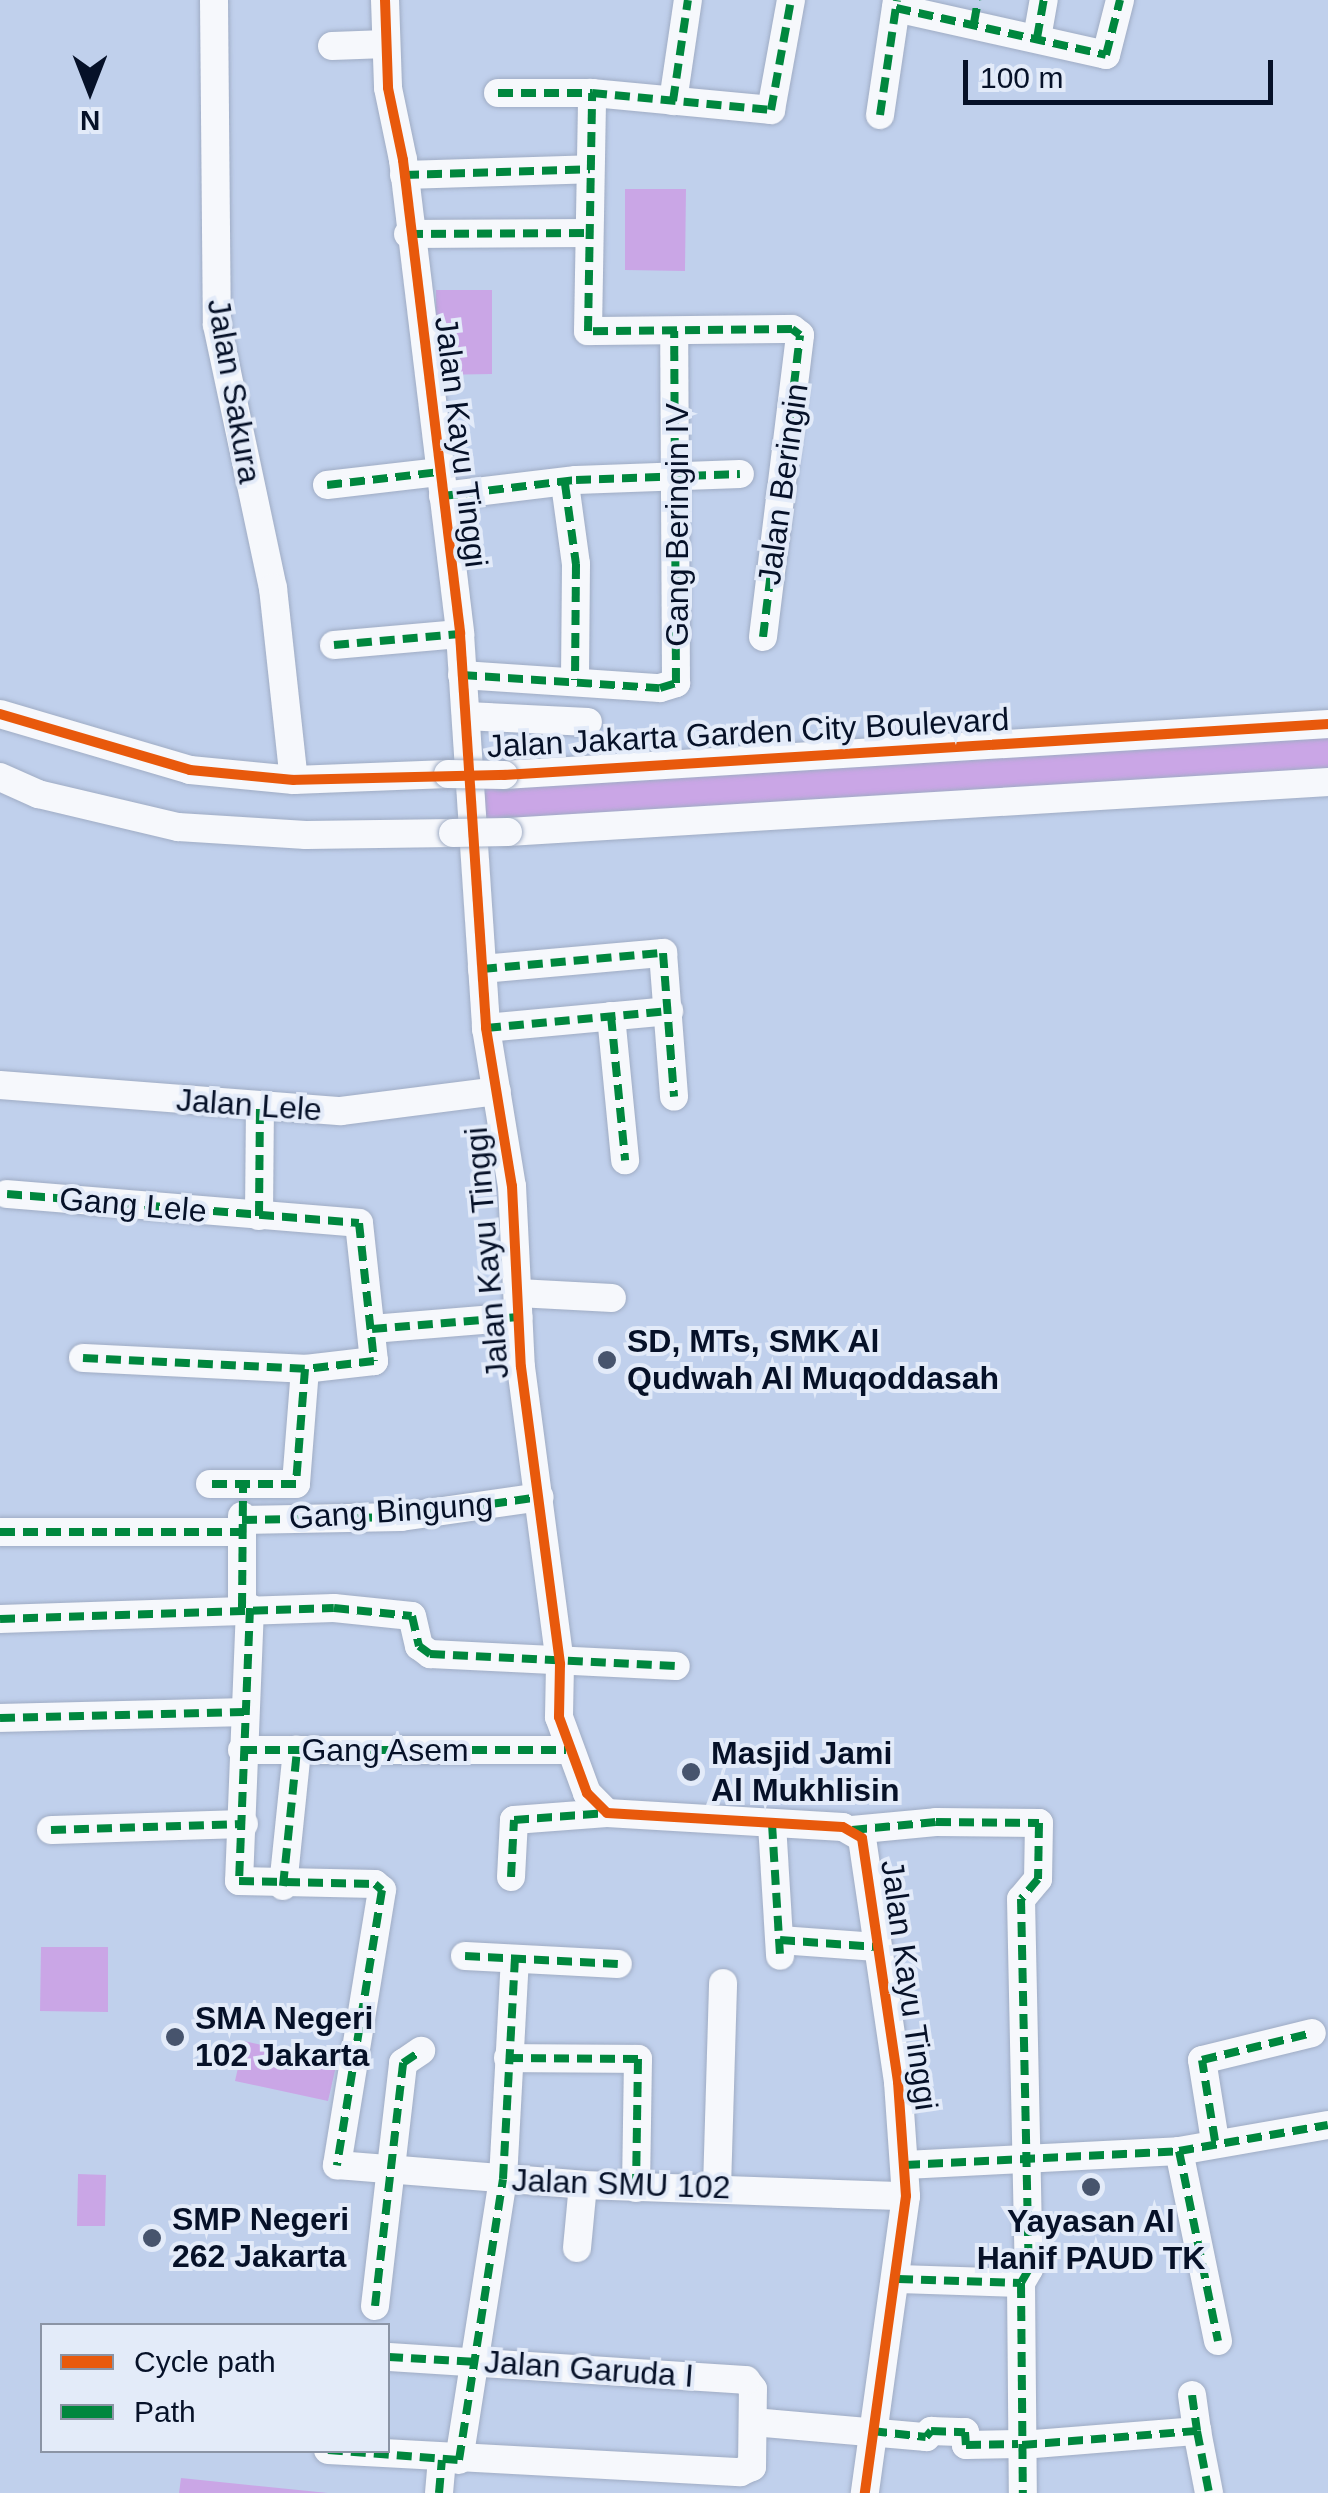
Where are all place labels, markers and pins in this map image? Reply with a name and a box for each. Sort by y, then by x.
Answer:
place label: SD, MTs, SMK Al Qudwah Al Muqoddasah [627,1323,1000,1398]
marker: SD, MTs, SMK Al Qudwah Al Muqoddasah [596,1349,618,1371]
place label: Masjid Jami Al Mukhlisin [711,1735,899,1810]
marker: Masjid Jami Al Mukhlisin [680,1761,702,1783]
place label: SMA Negeri 102 Jakarta [195,2000,375,2075]
marker: SMA Negeri 102 Jakarta [164,2026,186,2048]
marker: Yayasan Al Hanif PAUD TK [1080,2176,1102,2198]
place label: SMP Negeri 262 Jakarta [172,2201,350,2276]
place label: Yayasan Al Hanif PAUD TK [977,2203,1205,2278]
marker: SMP Negeri 262 Jakarta [141,2227,163,2249]

